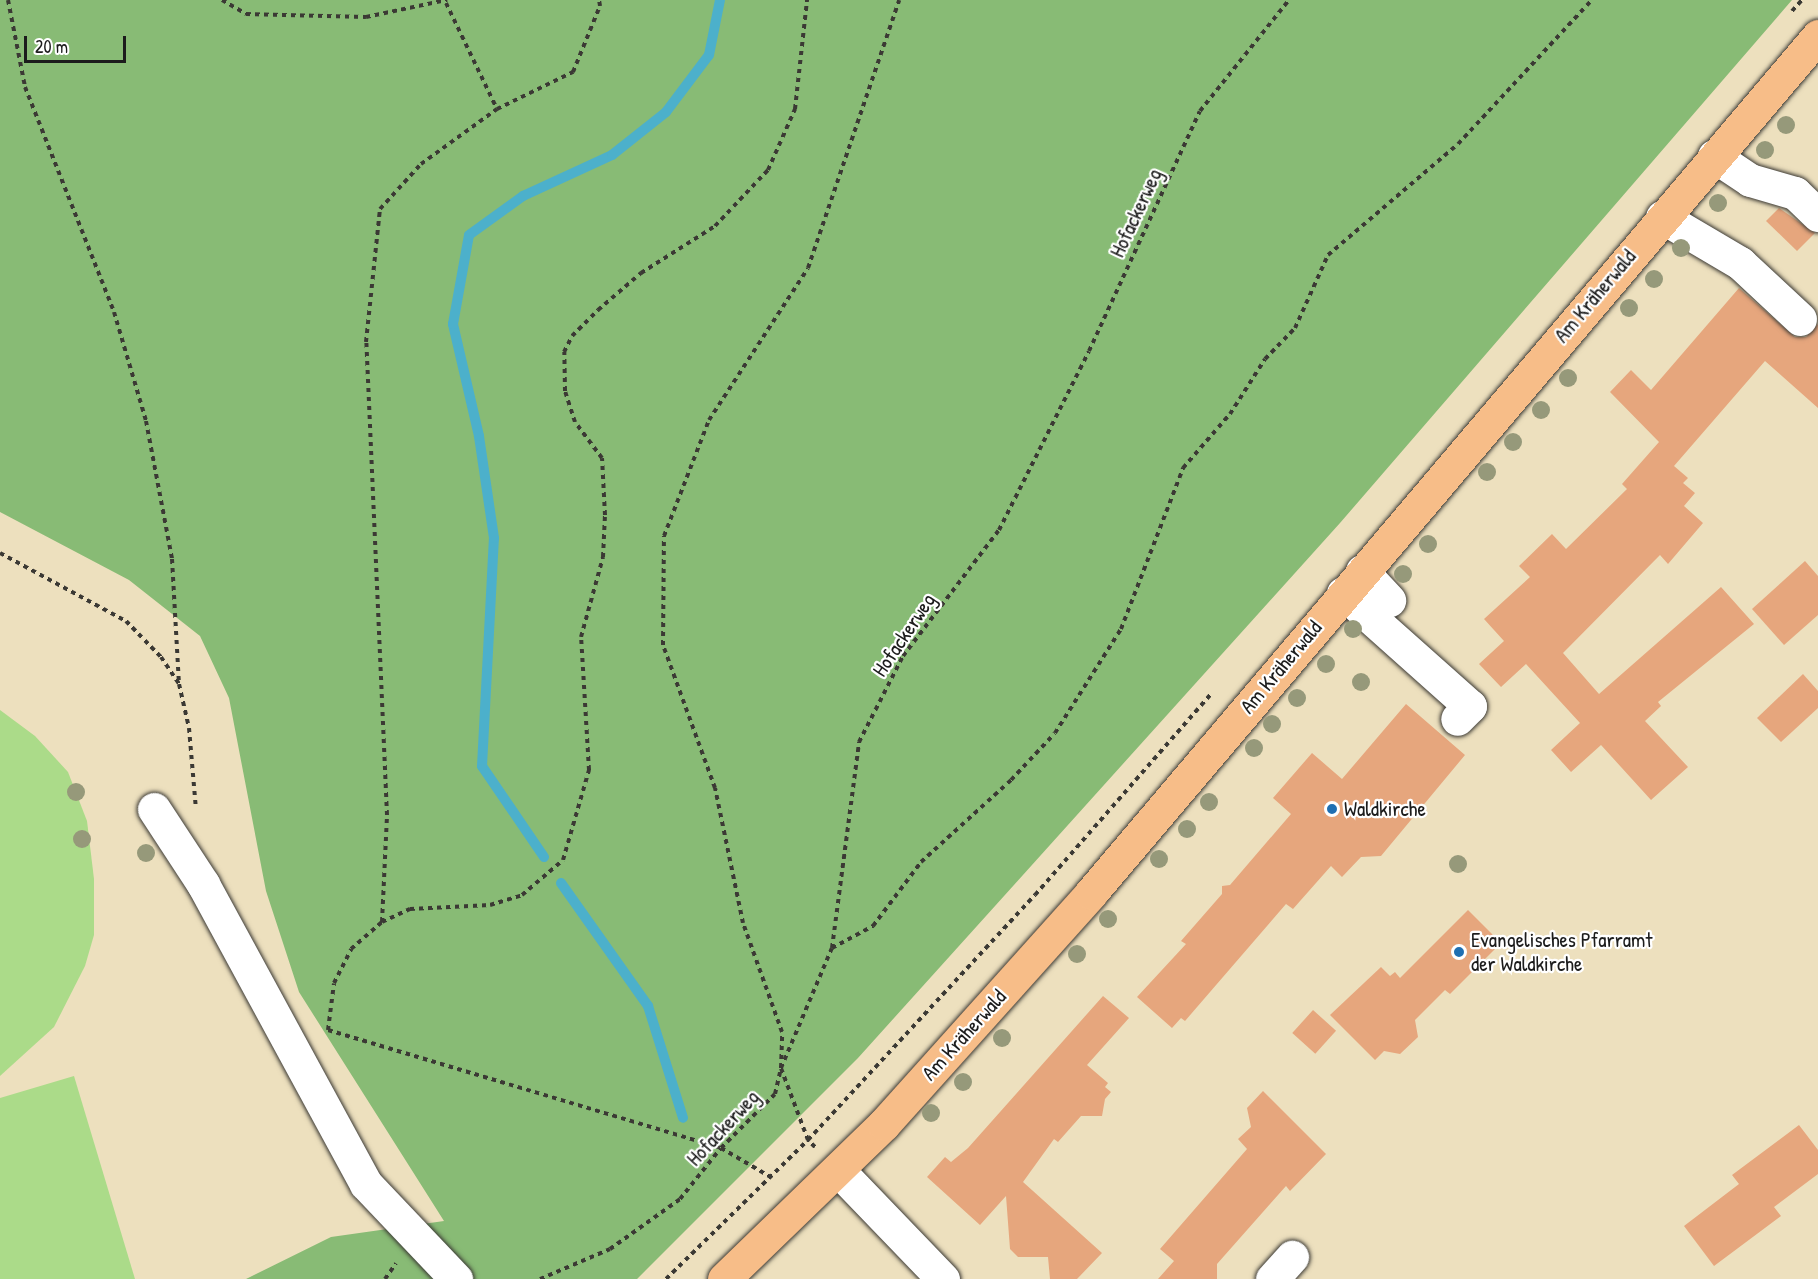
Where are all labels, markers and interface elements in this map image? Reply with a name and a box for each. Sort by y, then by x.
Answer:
scale bar [27,24,129,62]
text: 20 m [35,34,68,59]
street label: Hofackerweg [1105,165,1167,261]
street label: Am Kräherwald [1549,244,1641,348]
street label: Hofackerweg [867,589,941,681]
street label: Am Kräherwald [1235,615,1327,719]
place label: Waldkirche [1344,796,1426,822]
marker: Waldkirche [1325,802,1339,816]
place label: Evangelisches Pfarramt der Waldkirche [1471,927,1653,977]
marker: Evangelisches Pfarramt der Waldkirche [1452,945,1466,959]
street label: Am Kräherwald [917,984,1011,1086]
street label: Hofackerweg [681,1085,765,1171]

